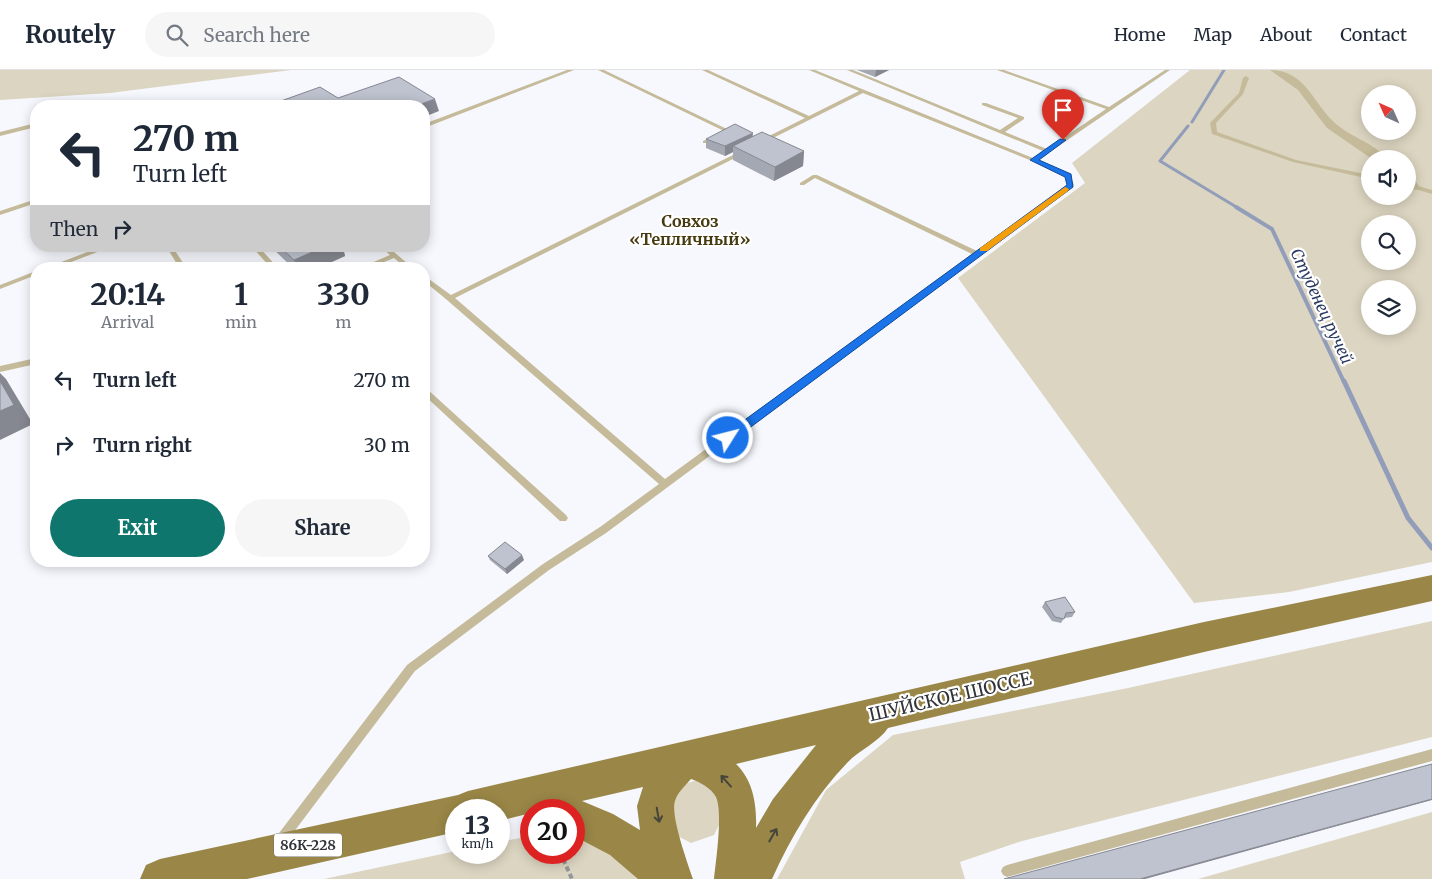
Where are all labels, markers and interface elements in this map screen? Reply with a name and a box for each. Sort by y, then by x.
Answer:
search box [145,12,495,57]
text: Routely [25,19,115,50]
icon: search [163,21,191,49]
text: Search here [203,23,310,47]
text: Home [1114,23,1166,46]
text: Map [1194,23,1232,46]
text: About [1260,23,1312,46]
text: Contact [1340,23,1407,46]
north arrow [1361,85,1416,140]
map controls [1361,85,1416,335]
pin [1042,89,1084,140]
icon: arrive [1049,96,1077,124]
text: 270 m [133,117,239,161]
icon: left [50,120,115,185]
button: sound [1361,150,1416,205]
text: Turn left [133,160,227,188]
district label: Совхоз «Тепличный» [629,211,751,249]
icon: right [108,215,136,243]
button: search [1361,215,1416,270]
text: Then [50,217,98,241]
water label: Студенец ручей [1286,245,1358,367]
text: 20:14 [90,275,165,313]
text: 1 [234,275,248,313]
text: 330 [317,275,370,313]
button: layers [1361,280,1416,335]
text: Arrival [101,312,154,332]
text: min [225,312,257,332]
text: m [336,312,351,332]
icon: left [50,366,78,394]
text: Turn left [93,368,177,392]
text: 270 m [353,368,410,392]
position arrow [701,411,753,463]
icon: right [50,431,78,459]
text: Turn right [93,433,192,457]
text: 30 m [364,433,410,457]
button: Exit [50,499,225,557]
button: Share [235,499,410,557]
street label: ШУЙСКОЕ ШОССЕ [866,666,1034,726]
one-way arrow [720,775,732,788]
speed limit sign: 20 [520,799,585,864]
one-way arrow [653,807,663,823]
text: 13 [465,809,490,841]
one-way arrow [768,829,778,843]
road number: 86К-228 [274,834,342,856]
text: km/h [462,836,493,851]

